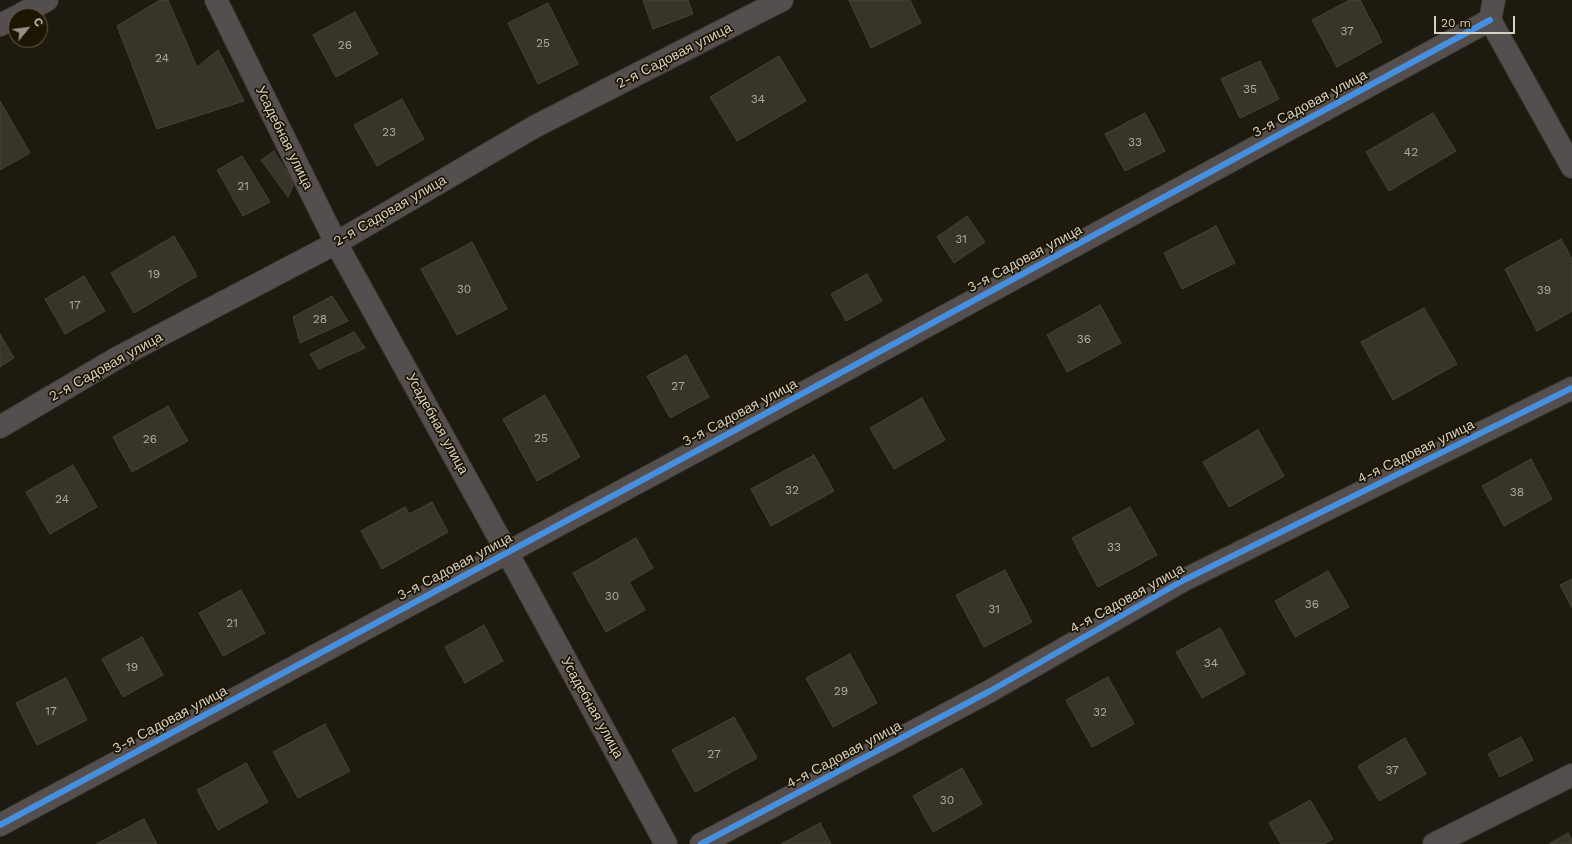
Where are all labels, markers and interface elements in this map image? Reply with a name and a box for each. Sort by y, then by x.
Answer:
north arrow [8,8,48,48]
scale bar [1436,8,1517,34]
text: С [30,16,46,29]
text: 20 m [1441,16,1471,30]
street label: 2-я Садовая улица [613,20,735,92]
house number: 37 [1340,24,1354,38]
house number: 25 [536,36,550,50]
house number: 26 [338,38,352,52]
house number: 24 [155,51,169,65]
street label: 3-я Садовая улица [1250,67,1370,141]
house number: 35 [1243,82,1257,96]
street label: Усадебная улица [252,84,316,192]
house number: 34 [751,92,765,106]
house number: 23 [382,125,396,139]
house number: 33 [1128,135,1142,149]
house number: 42 [1404,145,1418,159]
street label: 2-я Садовая улица [331,172,449,250]
house number: 21 [237,179,249,193]
street label: 3-я Садовая улица [965,222,1085,296]
house number: 31 [955,232,967,246]
house number: 19 [148,267,160,281]
house number: 30 [457,282,471,296]
house number: 39 [1537,283,1551,297]
house number: 17 [69,298,81,312]
house number: 28 [313,312,327,326]
street label: 2-я Садовая улица [46,329,166,405]
house number: 36 [1077,332,1091,346]
street label: Усадебная улица [402,371,472,477]
street label: 3-я Садовая улица [680,376,800,450]
house number: 27 [671,379,685,393]
street label: 4-я Садовая улица [1355,416,1477,488]
house number: 25 [534,431,548,445]
house number: 26 [143,432,157,446]
house number: 32 [785,483,799,497]
house number: 38 [1510,485,1524,499]
house number: 24 [55,492,69,506]
street label: 3-я Садовая улица [395,530,515,604]
house number: 33 [1107,540,1121,554]
street label: 4-я Садовая улица [1067,561,1187,637]
house number: 30 [605,589,619,603]
house number: 36 [1305,597,1319,611]
house number: 31 [988,602,1000,616]
house number: 21 [226,616,238,630]
street label: Усадебная улица [557,655,627,761]
house number: 34 [1204,656,1218,670]
house number: 19 [126,660,138,674]
street label: 3-я Садовая улица [110,683,230,757]
house number: 29 [834,684,848,698]
house number: 17 [45,704,57,718]
house number: 32 [1093,705,1107,719]
street label: 4-я Садовая улица [784,718,904,792]
house number: 27 [707,747,721,761]
house number: 37 [1385,763,1399,777]
house number: 30 [940,793,954,807]

